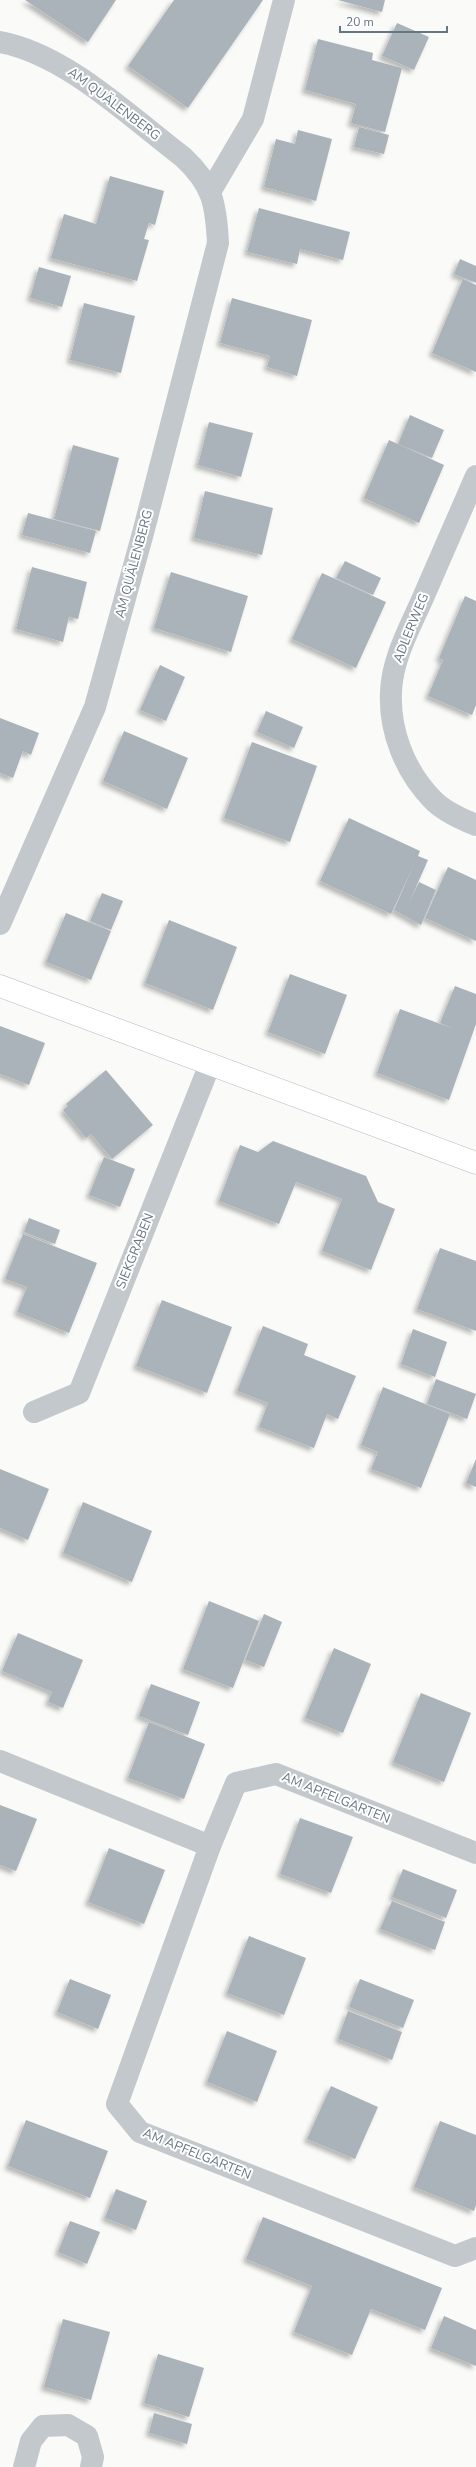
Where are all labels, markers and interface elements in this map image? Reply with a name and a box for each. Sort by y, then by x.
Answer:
scale bar [340,8,447,34]
text: 20 m [346,14,374,30]
street label: AM QUÄLENBERG [64,62,165,145]
street label: AM QUÄLENBERG [110,508,157,620]
street label: ADLERWEG [389,591,433,665]
street label: SIEKGRABEN [112,1210,158,1292]
street label: AM APFELGARTEN [279,1768,393,1828]
street label: AM APFELGARTEN [140,2124,254,2184]

